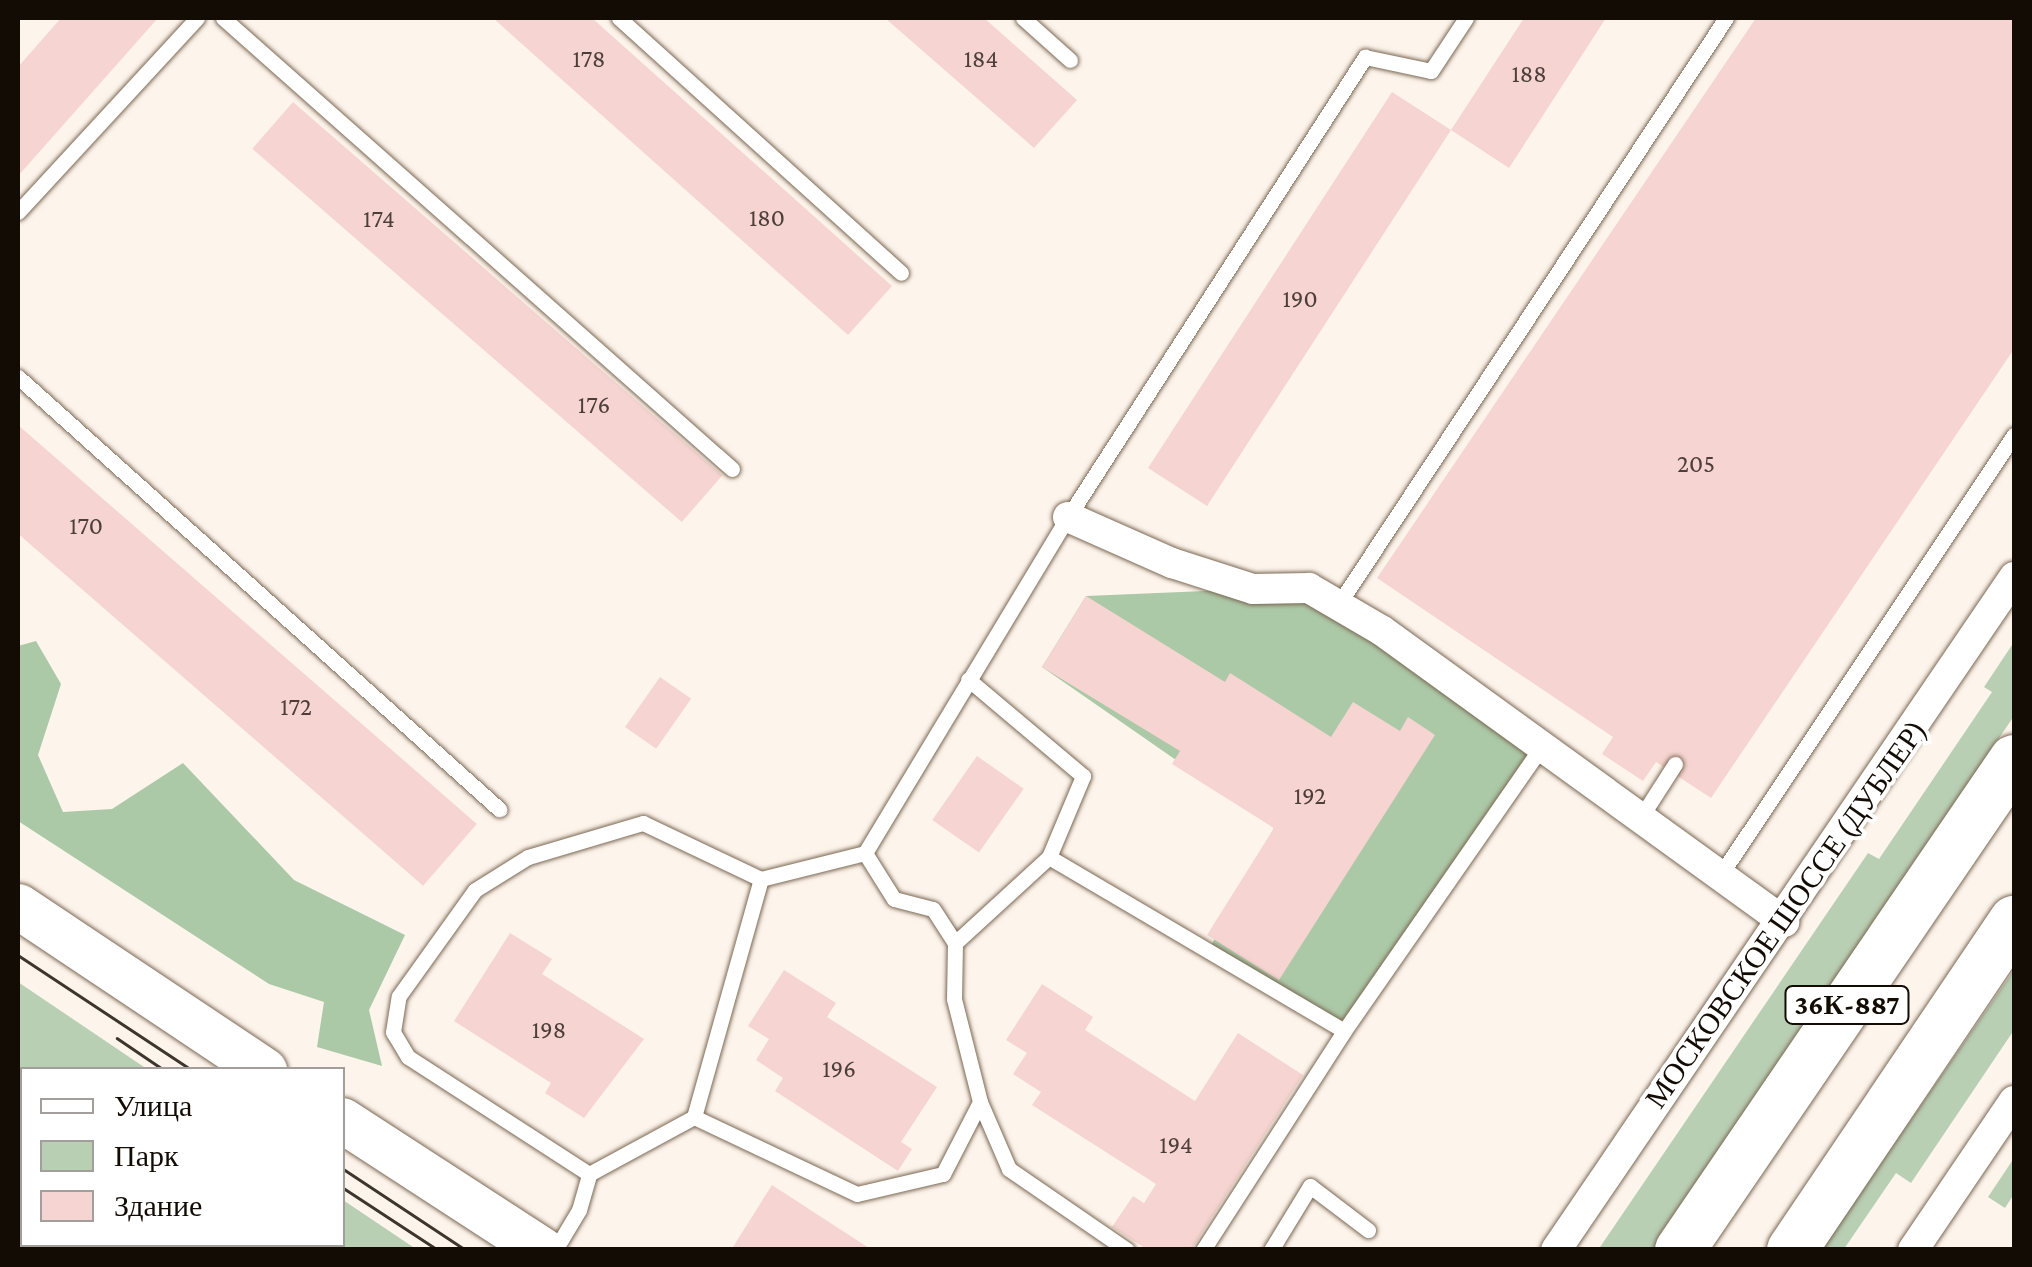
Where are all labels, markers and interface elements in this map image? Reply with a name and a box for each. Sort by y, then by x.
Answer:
house number: 178 [572,44,606,74]
house number: 184 [964,44,998,74]
house number: 188 [1511,59,1547,89]
house number: 180 [749,203,785,233]
house number: 174 [363,204,395,234]
house number: 190 [1282,284,1318,314]
house number: 176 [578,390,610,420]
house number: 205 [1677,449,1715,479]
house number: 170 [69,511,103,541]
house number: 172 [280,692,312,722]
street label: МОСКОВСКОЕ ШОССЕ (ДУБЛЕР) [1638,713,1934,1115]
house number: 192 [1294,781,1326,811]
road number: 36К-887 [1782,982,1912,1028]
house number: 198 [532,1015,566,1045]
house number: 196 [822,1054,856,1084]
legend [20,1067,345,1247]
text: Улица [114,1089,192,1122]
house number: 194 [1159,1130,1193,1160]
text: Парк [114,1139,179,1172]
text: Здание [114,1189,202,1222]

